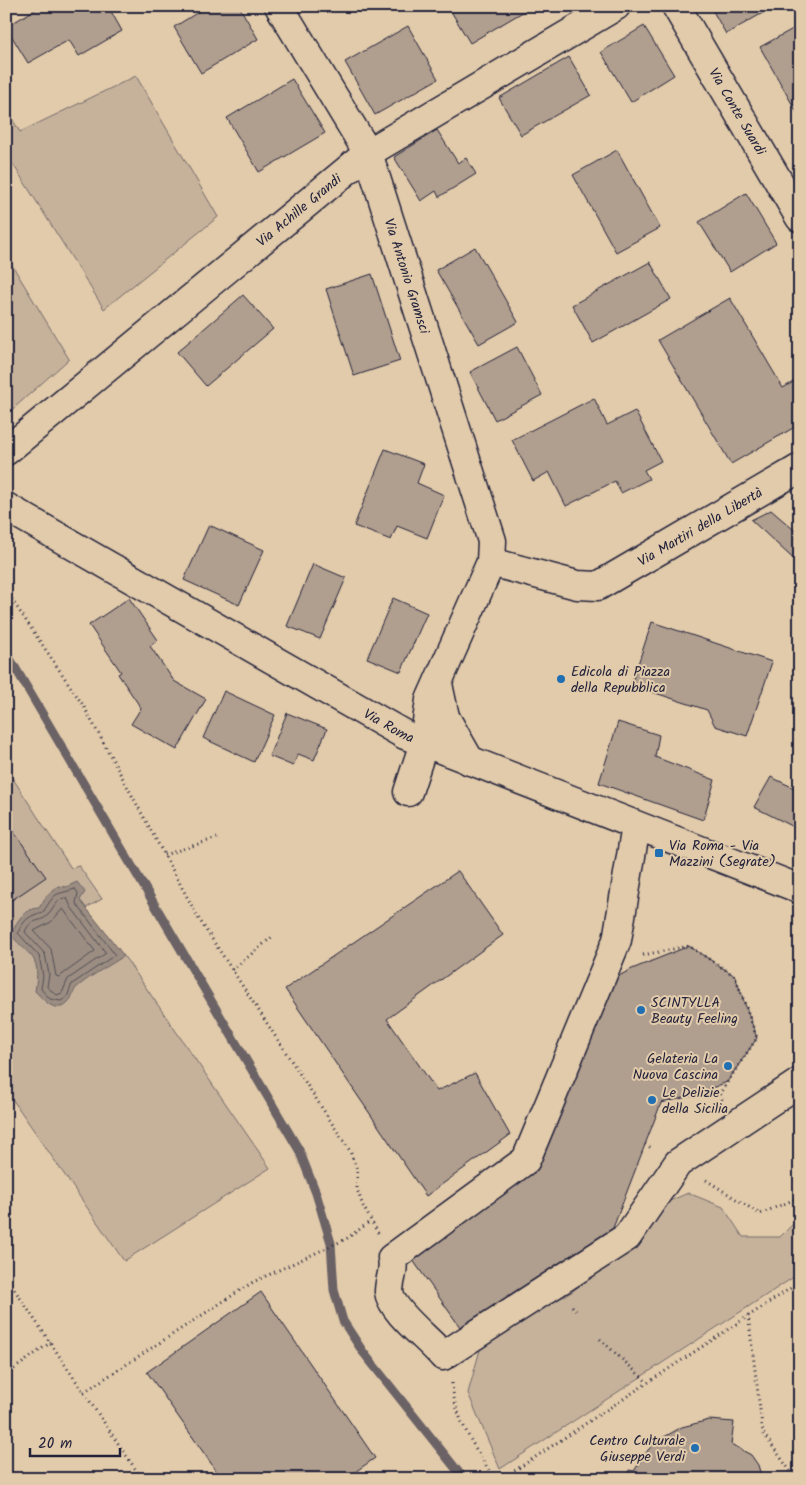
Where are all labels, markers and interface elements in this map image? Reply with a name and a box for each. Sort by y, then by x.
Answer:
street label: Via Conte Suardi [702,64,771,160]
street label: Via Achille Grandi [252,169,347,253]
street label: Via Antonio Gramsci [378,216,435,337]
street label: Via Martiri della Libertà [634,482,767,573]
place label: Edicola di Piazza della Repubblica [571,661,670,699]
marker: Edicola di Piazza della Repubblica [555,673,567,685]
street label: Via Roma [359,703,417,749]
place label: Via Roma - Via Mazzini (Segrate) [669,835,776,873]
marker: Via Roma - Via Mazzini (Segrate) [653,847,665,859]
place label: SCINTYLLA Beauty Feeling [651,992,738,1030]
marker: SCINTYLLA Beauty Feeling [635,1004,647,1016]
place label: Gelateria La Nuova Cascina [633,1048,718,1086]
marker: Gelateria La Nuova Cascina [722,1060,734,1072]
place label: Le Delizie della Sicilia [662,1082,728,1120]
marker: Le Delizie della Sicilia [646,1094,658,1106]
scale bar [30,1425,120,1457]
place label: Centro Culturale Giuseppe Verdi [589,1430,686,1468]
text: 20 m [38,1432,72,1456]
marker: Centro Culturale Giuseppe Verdi [689,1442,701,1454]

